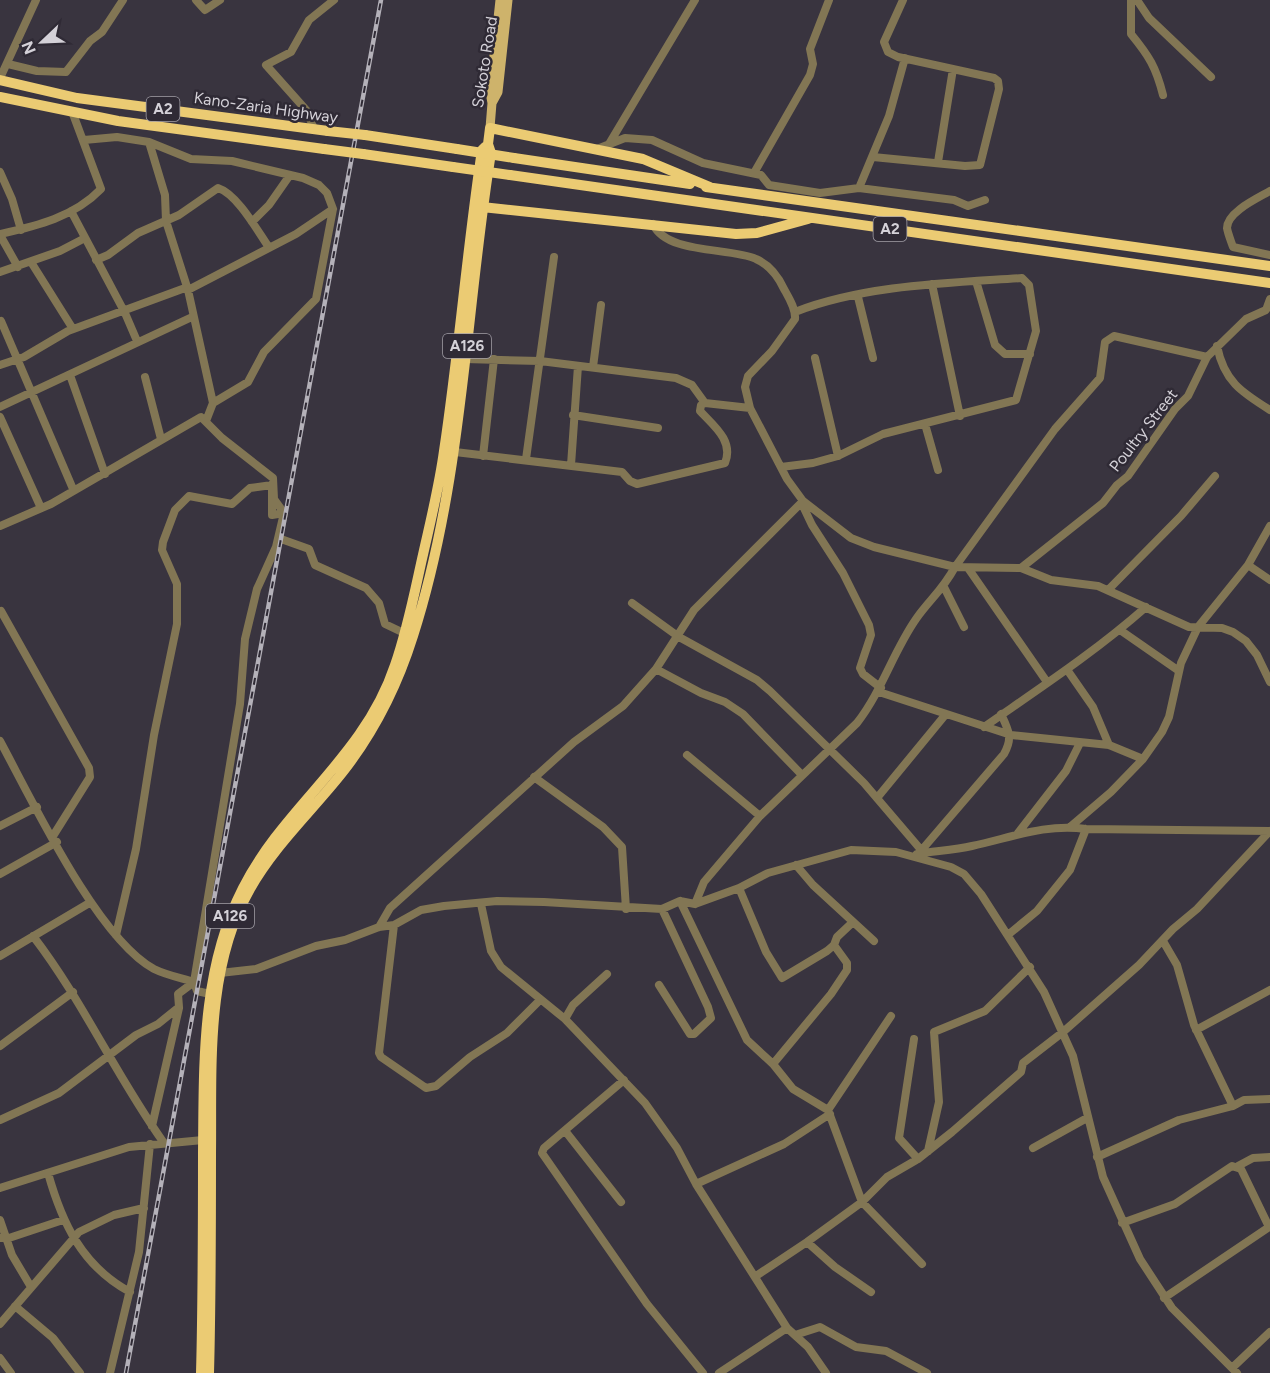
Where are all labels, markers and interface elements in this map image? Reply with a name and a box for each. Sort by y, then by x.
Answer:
north arrow [12,12,72,72]
street label: Sokoto Road [468,15,501,109]
text: N [17,38,40,57]
street label: Kano-Zaria Highway [193,88,340,127]
road number: A2 [146,97,180,121]
road number: A2 [874,217,906,241]
road number: A126 [443,334,491,358]
street label: Poultry Street [1105,385,1181,475]
road number: A126 [206,904,254,928]

